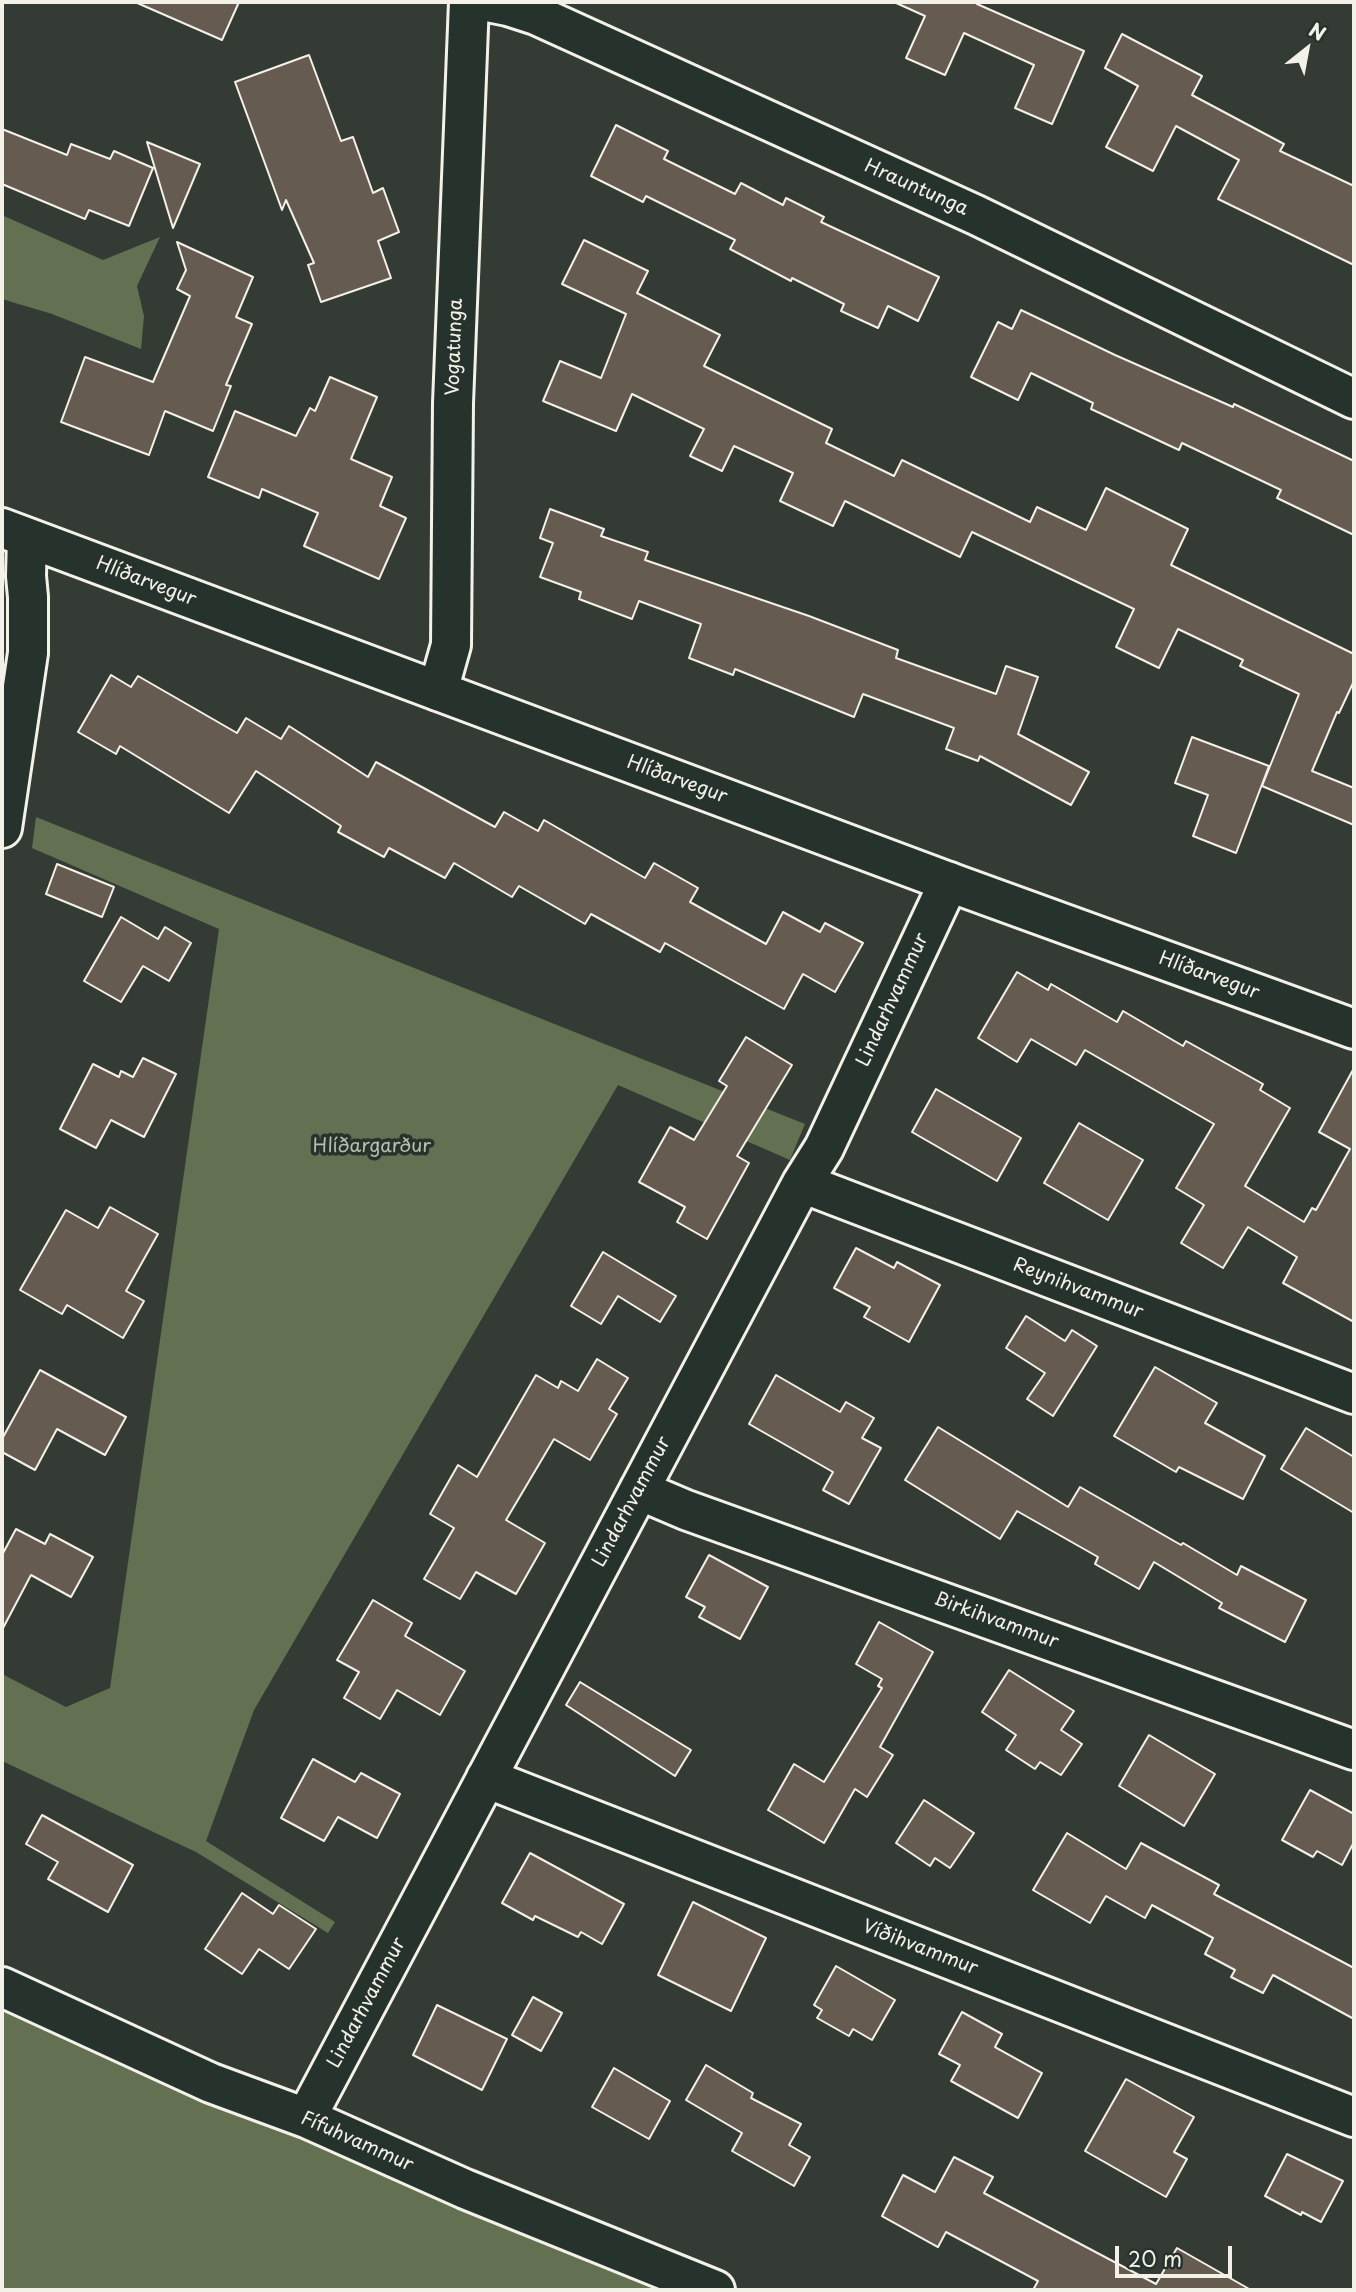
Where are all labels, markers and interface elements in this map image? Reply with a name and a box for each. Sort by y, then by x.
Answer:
north arrow [1272,14,1342,84]
text: N [1304,15,1331,47]
street label: Hrauntunga [861,155,971,221]
street label: Vogatunga [442,298,468,396]
street label: Hlíðarvegur [93,553,199,611]
street label: Hlíðarvegur [624,751,730,809]
street label: Lindarhvammur [852,930,934,1070]
street label: Hlíðarvegur [1156,947,1262,1005]
park label: Hlíðargarður [313,1136,431,1158]
street label: Reynihvammur [1010,1254,1146,1324]
street label: Lindarhvammur [588,1433,676,1571]
street label: Birkihvammur [931,1588,1061,1654]
street label: Víðihvammur [859,1915,981,1981]
street label: Lindarhvammur [323,1934,411,2072]
street label: Fífuhvammur [297,2107,417,2177]
scale bar [1118,2232,1235,2276]
text: 20 m [1128,2242,1182,2274]

